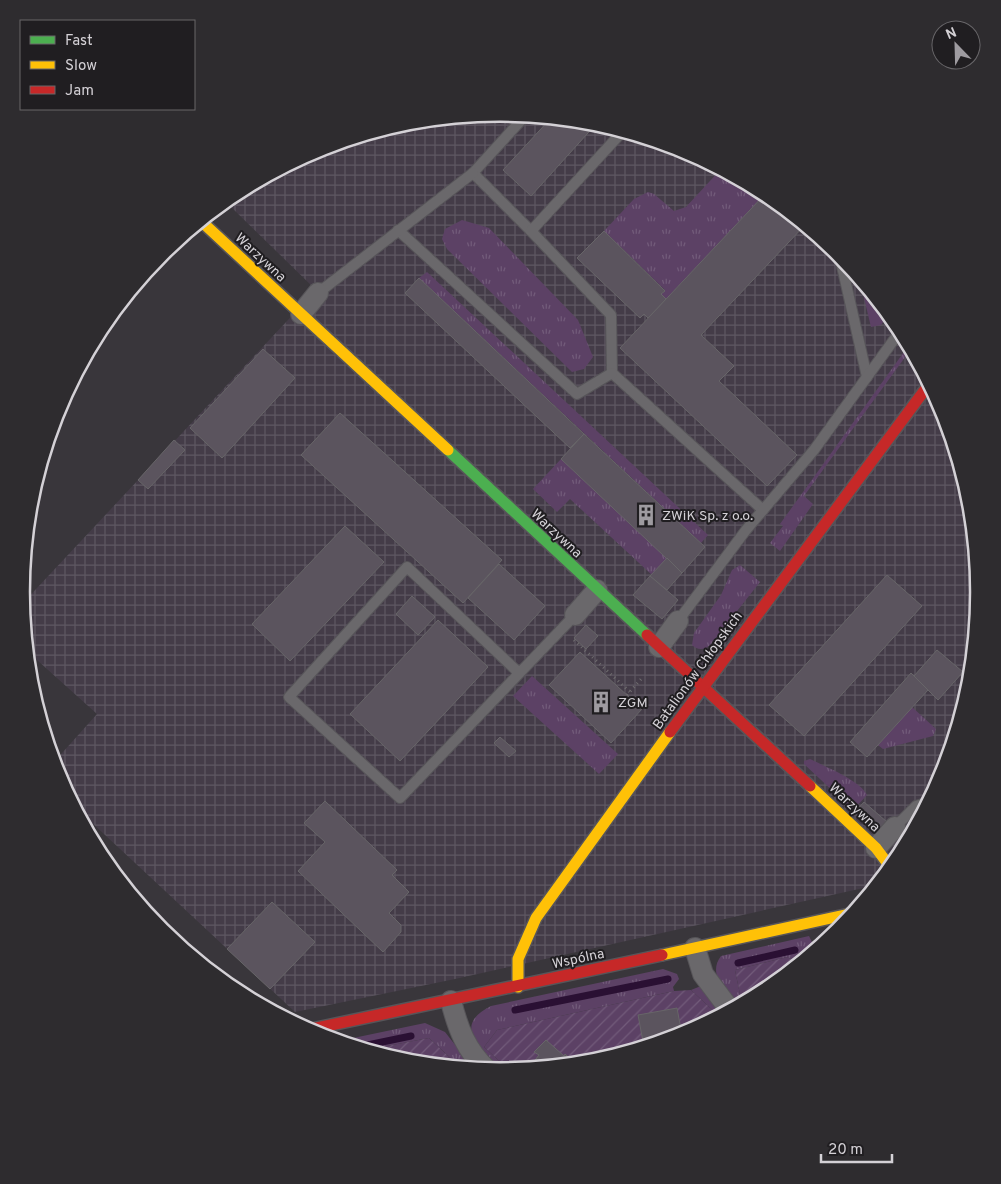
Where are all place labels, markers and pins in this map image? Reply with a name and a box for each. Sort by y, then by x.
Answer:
building icon: ZWiK Sp. z o.o. [633,502,659,528]
place label: ZWiK Sp. z o.o. [662,508,753,525]
building icon: ZGM [588,689,614,715]
place label: ZGM [618,695,648,712]

